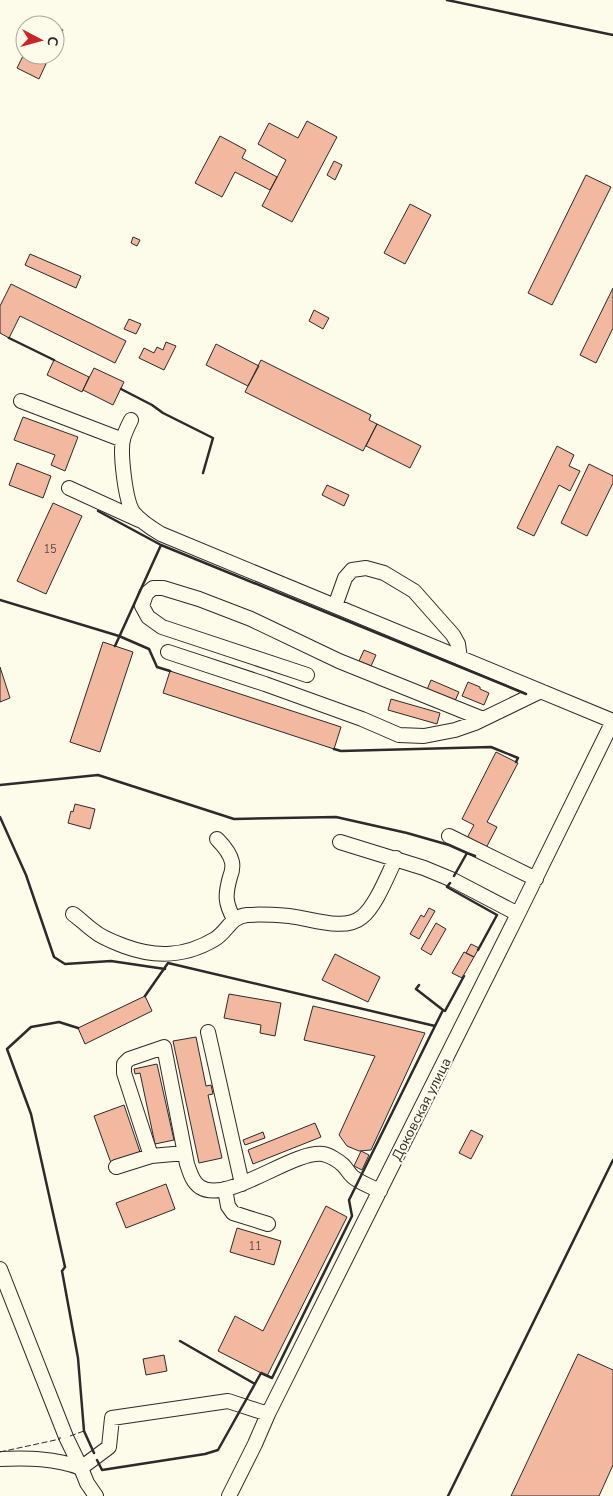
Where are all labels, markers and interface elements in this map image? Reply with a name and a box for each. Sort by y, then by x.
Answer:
north arrow [15,15,65,65]
text: С [42,36,62,48]
house number: 15 [43,542,57,557]
street label: Доковская улица [387,1054,456,1164]
house number: 11 [248,1239,262,1254]

